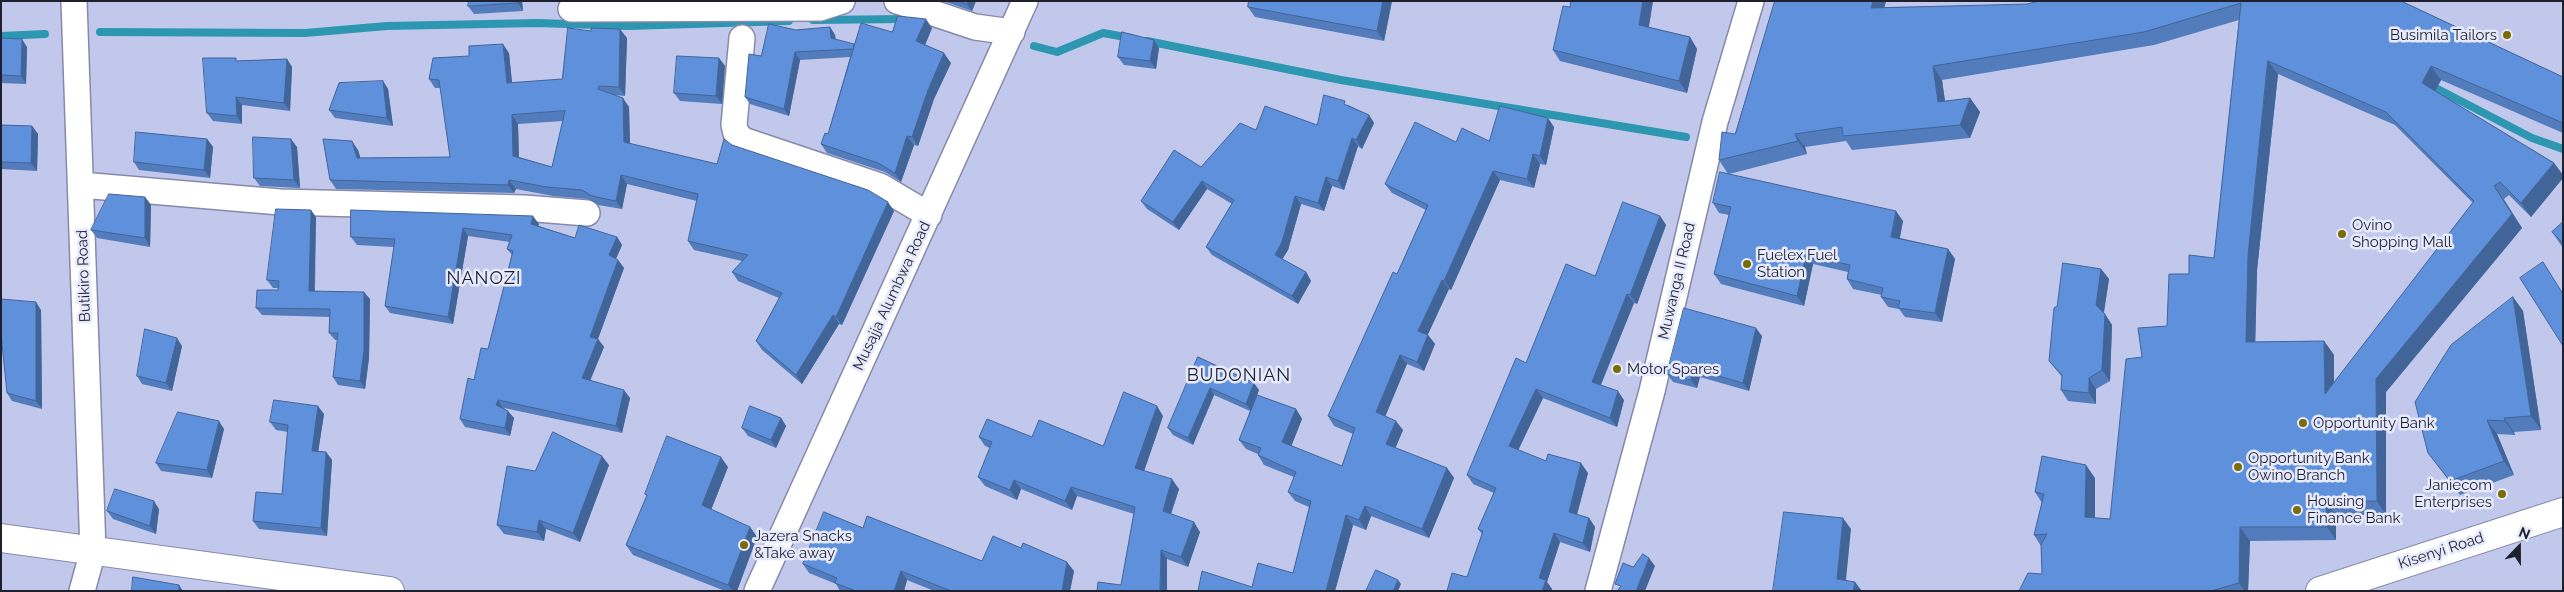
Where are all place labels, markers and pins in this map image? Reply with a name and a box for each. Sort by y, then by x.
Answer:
place label: Busimila Tailors [2390,26,2497,44]
marker: Busimila Tailors [2501,29,2513,41]
place label: Ovino Shopping Mall [2352,216,2452,251]
marker: Ovino Shopping Mall [2336,228,2348,240]
place label: Fuelex Fuel Station [1757,246,1837,281]
marker: Fuelex Fuel Station [1741,258,1753,270]
place label: Motor Spares [1627,360,1719,378]
marker: Motor Spares [1611,363,1623,375]
place label: Opportunity Bank [2313,414,2435,432]
marker: Opportunity Bank [2297,417,2309,429]
place label: Opportunity Bank Owino Branch [2248,449,2370,484]
marker: Opportunity Bank Owino Branch [2232,461,2244,473]
place label: Janiecom Enterprises [2414,476,2492,511]
marker: Janiecom Enterprises [2496,488,2508,500]
place label: Housing Finance Bank [2307,492,2400,527]
marker: Housing Finance Bank [2291,504,2303,516]
place label: Jazera Snacks &Take away [754,527,852,562]
marker: Jazera Snacks &Take away [738,539,750,551]

